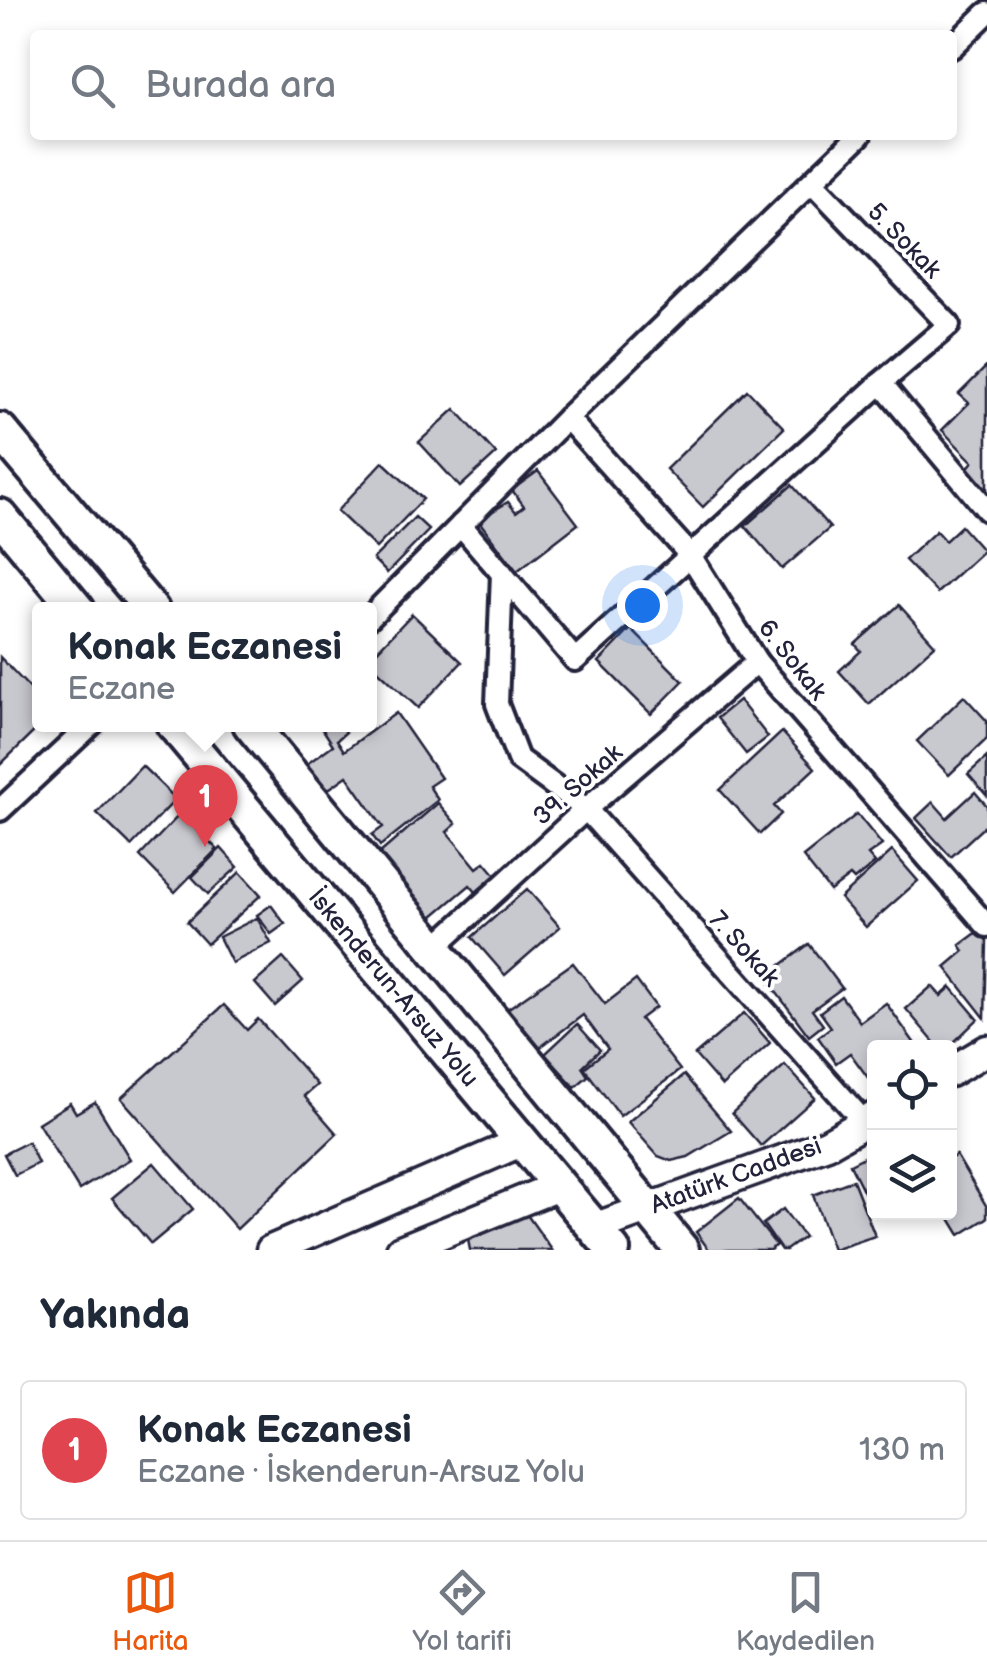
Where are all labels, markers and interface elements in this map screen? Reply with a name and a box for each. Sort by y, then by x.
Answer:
search box [30,30,957,140]
icon: search [65,58,120,113]
text: Burada ara [145,63,336,108]
street label: 5. Sokak [861,197,948,286]
your location [617,580,668,631]
popup [32,602,377,732]
street label: 6. Sokak [751,613,834,707]
text: Konak Eczanesi [67,625,342,670]
text: Eczane [67,670,175,709]
street label: 39. Sokak [527,737,630,832]
pin: 1 [172,764,238,847]
street label: İskenderun-Arsuz Yolu [301,883,485,1093]
street label: 7. Sokak [702,905,786,994]
map controls [867,1040,957,1220]
button: locate [867,1040,957,1130]
button: layers [867,1130,957,1220]
street label: Atatürk Caddesi [646,1131,826,1221]
text: Yakında [40,1290,190,1341]
text: Konak Eczanesi [137,1408,412,1453]
text: 1 [68,1431,81,1470]
text: 130 m [859,1431,945,1470]
text: Eczane · İskenderun-Arsuz Yolu [137,1453,585,1492]
tab: Harita [112,1565,189,1658]
tab: Yol tarifi [413,1565,512,1658]
tab: Kaydedilen [736,1565,875,1658]

